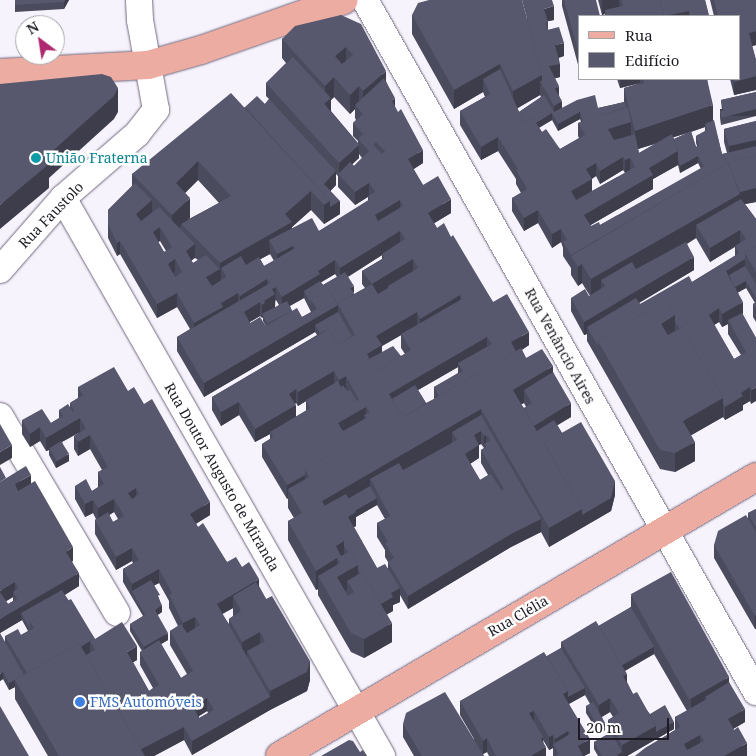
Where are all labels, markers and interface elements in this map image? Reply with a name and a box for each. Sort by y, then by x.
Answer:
north arrow [15,15,65,65]
legend [578,15,741,80]
text: N [23,17,42,39]
text: Rua [625,25,653,45]
text: Edifício [625,50,680,70]
place label: União Fraterna [46,150,148,166]
marker: União Fraterna [30,152,42,164]
street label: Rua Faustolo [15,178,87,252]
street label: Rua Venâncio Aires [521,285,599,407]
street label: Rua Doutor Augusto de Miranda [161,380,283,574]
street label: Rua Clélia [485,592,551,640]
place label: FMS Automóveis [90,694,202,710]
marker: FMS Automóveis [74,696,86,708]
scale bar [581,708,672,740]
text: 20 m [586,717,621,737]

